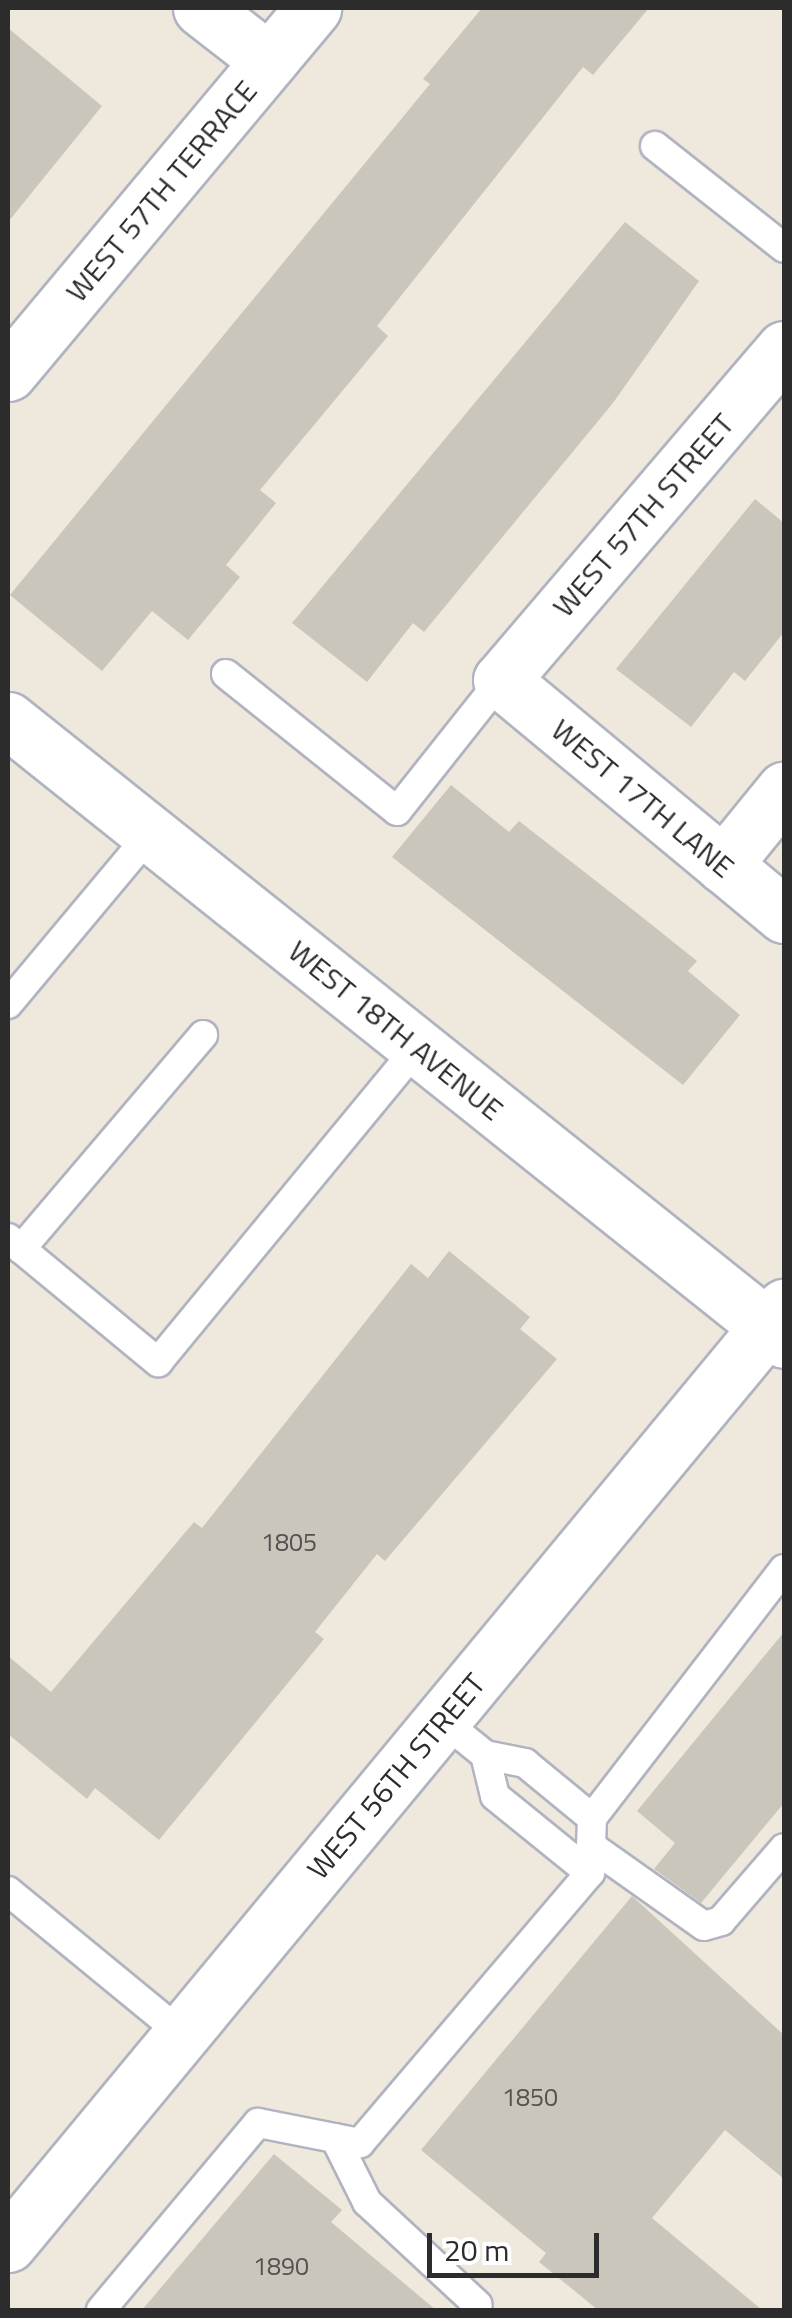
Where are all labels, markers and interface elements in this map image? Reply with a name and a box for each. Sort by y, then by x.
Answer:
street label: WEST 57TH TERRACE [58,73,264,309]
street label: WEST 57TH STREET [545,406,741,624]
street label: WEST 17TH LANE [544,711,742,885]
street label: WEST 18TH AVENUE [282,933,510,1127]
house number: 1805 [261,1527,317,1557]
street label: WEST 56TH STREET [299,1666,493,1886]
house number: 1850 [502,2082,558,2112]
scale bar [432,2213,604,2275]
text: 20 m [444,2227,509,2273]
house number: 1890 [253,2251,309,2281]

